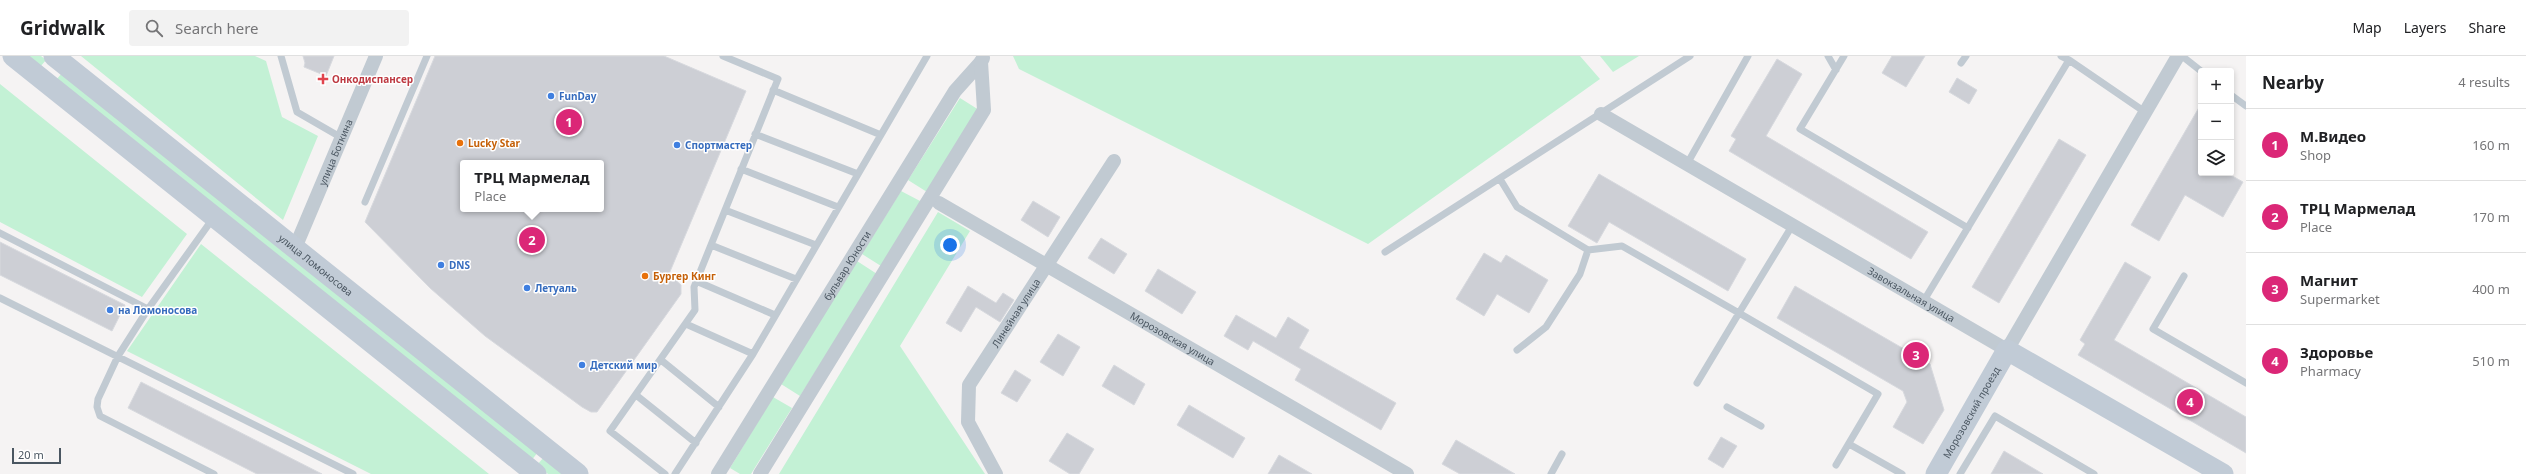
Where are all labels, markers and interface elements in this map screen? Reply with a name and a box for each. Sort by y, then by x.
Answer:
search box [129,10,409,46]
text: Gridwalk [20,15,105,41]
icon: search [143,17,165,39]
text: Search here [175,18,259,38]
text: Map [2353,18,2382,37]
text: Layers [2404,18,2446,37]
text: Share [2468,18,2506,37]
map controls [2198,68,2234,176]
button: + [2198,68,2234,104]
text: Nearby [2262,71,2324,94]
place label: Онкодиспансер [332,72,413,86]
marker: Онкодиспансер [317,73,329,85]
text: 4 results [2458,73,2510,91]
place label: FunDay [559,89,597,103]
marker: FunDay [546,91,556,101]
button: − [2198,104,2234,140]
pin: 1 [556,107,582,137]
street label: улица Боткина [315,117,356,188]
text: М.Видео [2300,126,2366,146]
place label: Lucky Star [468,136,521,150]
text: 1 [2271,136,2279,154]
text: 160 m [2472,136,2510,154]
marker: Lucky Star [455,138,465,148]
place label: Спортмастер [685,138,752,152]
marker: Спортмастер [672,140,682,150]
button: layers [2198,140,2234,176]
text: Shop [2300,146,2331,164]
popup [460,160,604,212]
text: ТРЦ Мармелад [474,167,590,187]
text: Place [474,187,506,205]
text: ТРЦ Мармелад [2300,198,2415,218]
text: 2 [2271,208,2279,226]
text: 170 m [2472,208,2510,226]
text: Place [2300,218,2332,236]
pin: 2 [519,225,545,255]
street label: бульвар Юности [820,228,874,303]
street label: улица Ломоносова [276,231,356,299]
your location [940,235,960,255]
place label: DNS [449,258,470,272]
marker: DNS [436,260,446,270]
street label: Завокзальная улица [1865,264,1957,325]
place label: Бургер Кинг [653,269,716,283]
text: Магнит [2300,270,2358,290]
marker: Бургер Кинг [640,271,650,281]
street label: Линейная улица [988,276,1043,350]
text: 3 [2271,280,2279,298]
text: 400 m [2472,280,2510,298]
place label: Летуаль [535,281,577,295]
marker: Летуаль [522,283,532,293]
text: Supermarket [2300,290,2380,308]
place label: на Ломоносова [118,303,197,317]
marker: на Ломоносова [105,305,115,315]
street label: Морозовская улица [1128,308,1218,368]
pin: 3 [1903,340,1929,370]
text: Здоровье [2300,342,2373,362]
text: 4 [2271,352,2279,370]
text: 510 m [2472,352,2510,370]
place label: Детский мир [590,358,657,372]
marker: Детский мир [577,360,587,370]
text: Pharmacy [2300,362,2361,380]
street label: Морозовский проезд [1940,364,2003,461]
pin: 4 [2177,387,2203,417]
scale bar [12,446,61,465]
text: 20 m [18,447,44,462]

